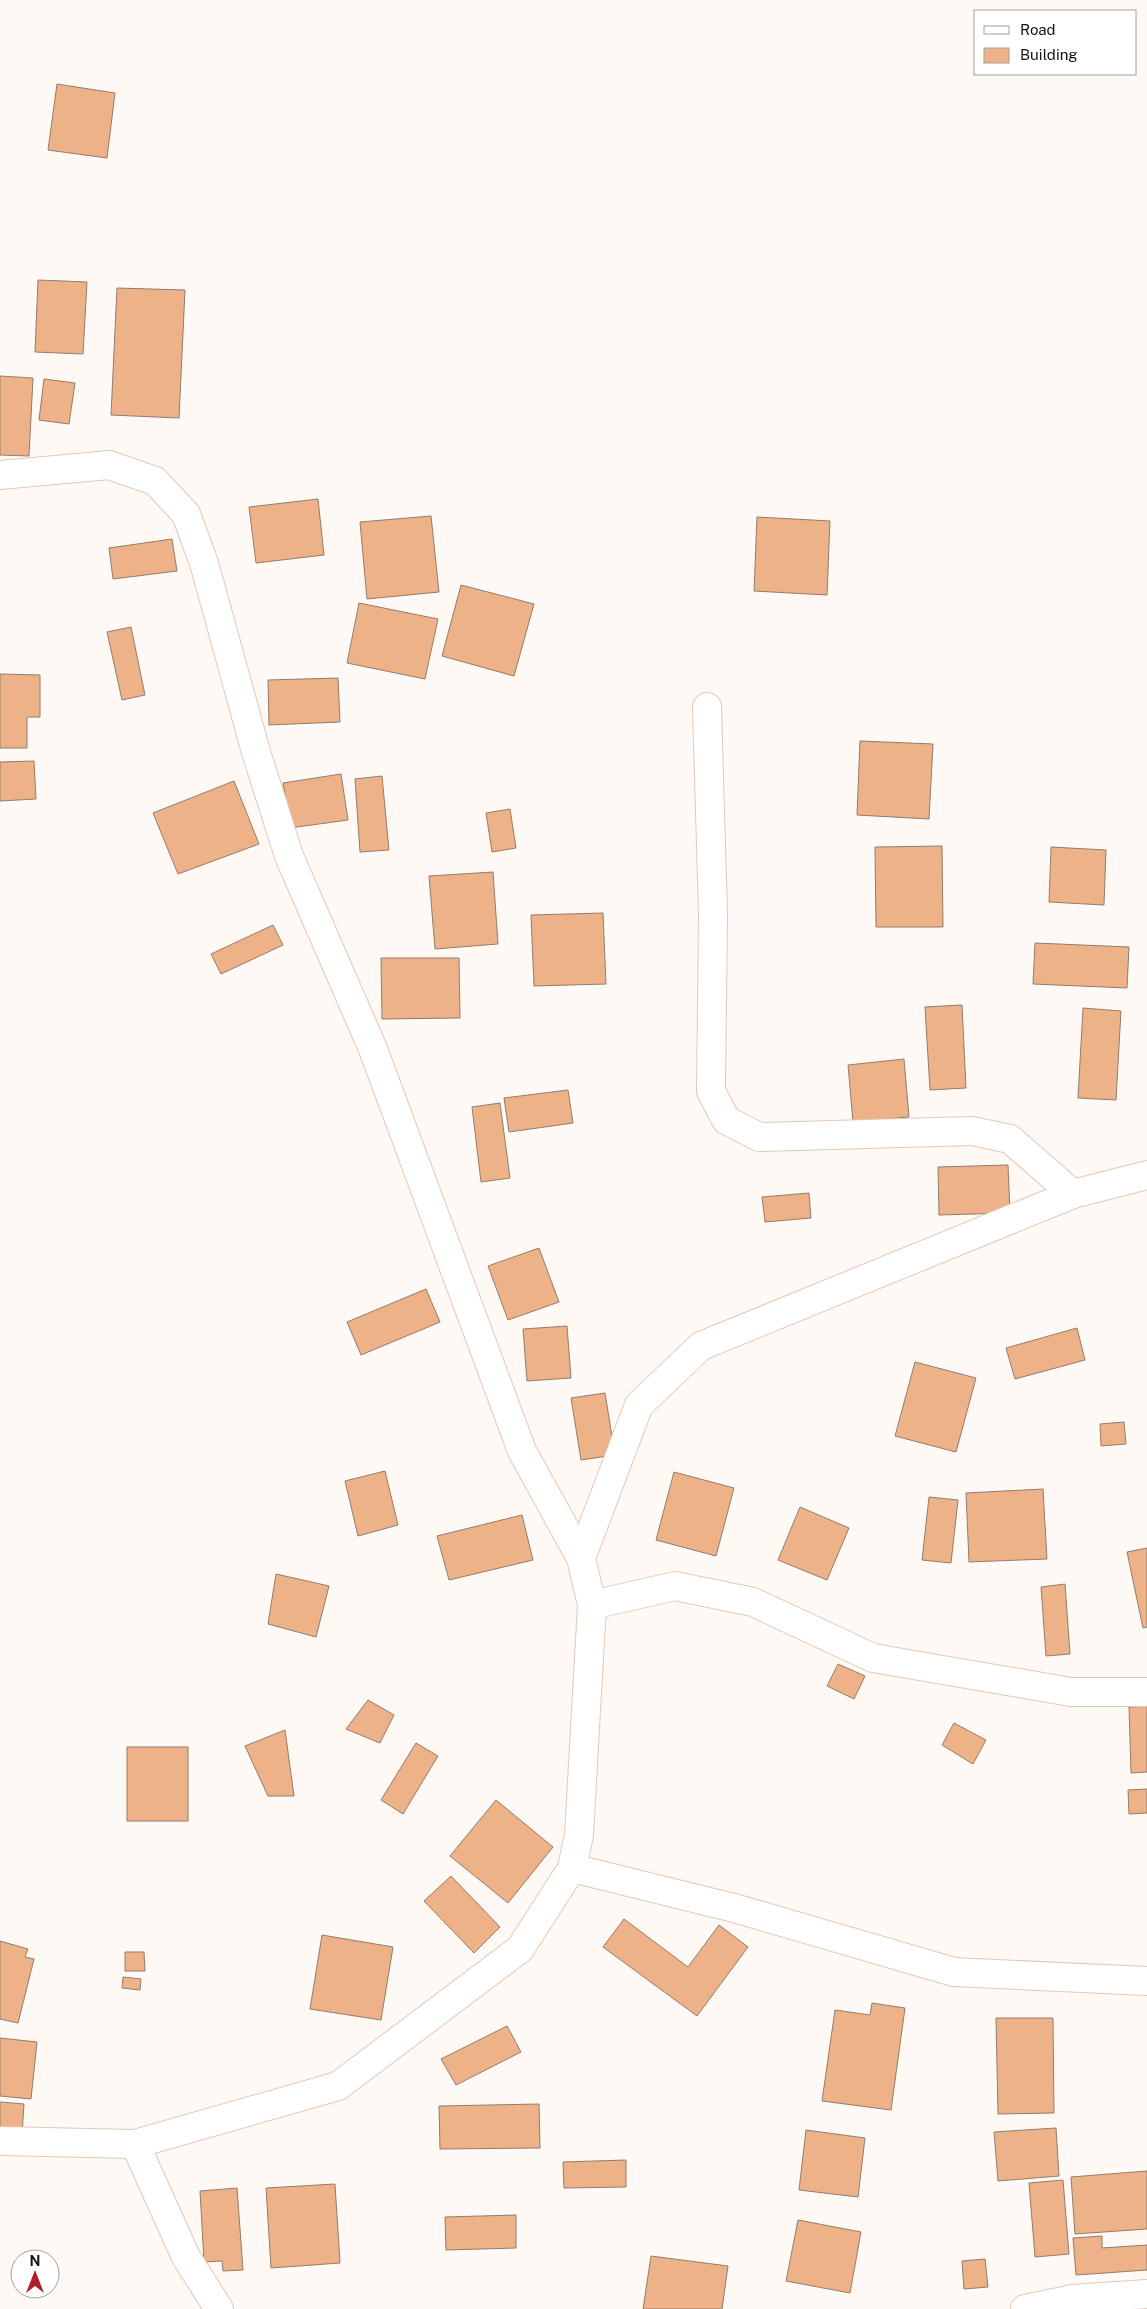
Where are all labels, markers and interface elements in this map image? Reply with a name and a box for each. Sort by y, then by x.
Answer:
legend [974,10,1137,75]
text: Road [1020,21,1056,38]
text: Building [1020,46,1078,63]
north arrow [10,2249,60,2299]
text: N [30,2253,40,2269]

